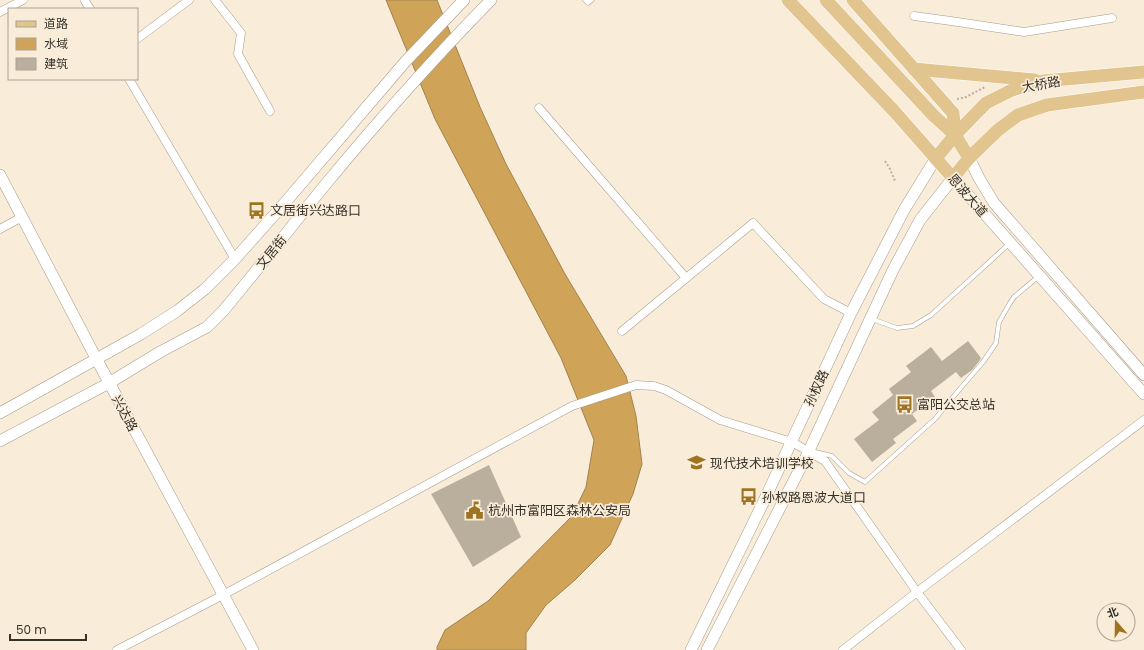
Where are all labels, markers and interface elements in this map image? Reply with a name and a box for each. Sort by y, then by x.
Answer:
legend [8,8,138,80]
text: 道路 [44,15,68,32]
text: 水域 [44,35,68,52]
text: 建筑 [44,55,68,72]
street label: 大桥路 [1020,72,1062,97]
street label: 恩波大道 [943,169,992,221]
bus stop icon: 文居街兴达路口 [247,200,267,220]
place label: 文居街兴达路口 [270,201,361,220]
street label: 文居街 [252,231,291,273]
street label: 孙权路 [800,367,833,410]
street label: 兴达路 [107,392,142,435]
bus stop icon: 富阳公交总站 [894,394,914,414]
place label: 富阳公交总站 [917,395,995,414]
school or university icon: 现代技术培训学校 [687,453,707,473]
place label: 现代技术培训学校 [710,454,814,473]
bus stop icon: 孙权路恩波大道口 [739,487,759,507]
place label: 孙权路恩波大道口 [762,488,866,507]
public building icon: 杭州市富阳区森林公安局 [465,500,485,520]
place label: 杭州市富阳区森林公安局 [488,501,631,520]
north arrow [1096,602,1136,642]
text: 北 [1105,603,1120,622]
scale bar [10,616,86,642]
text: 50 m [16,621,47,638]

